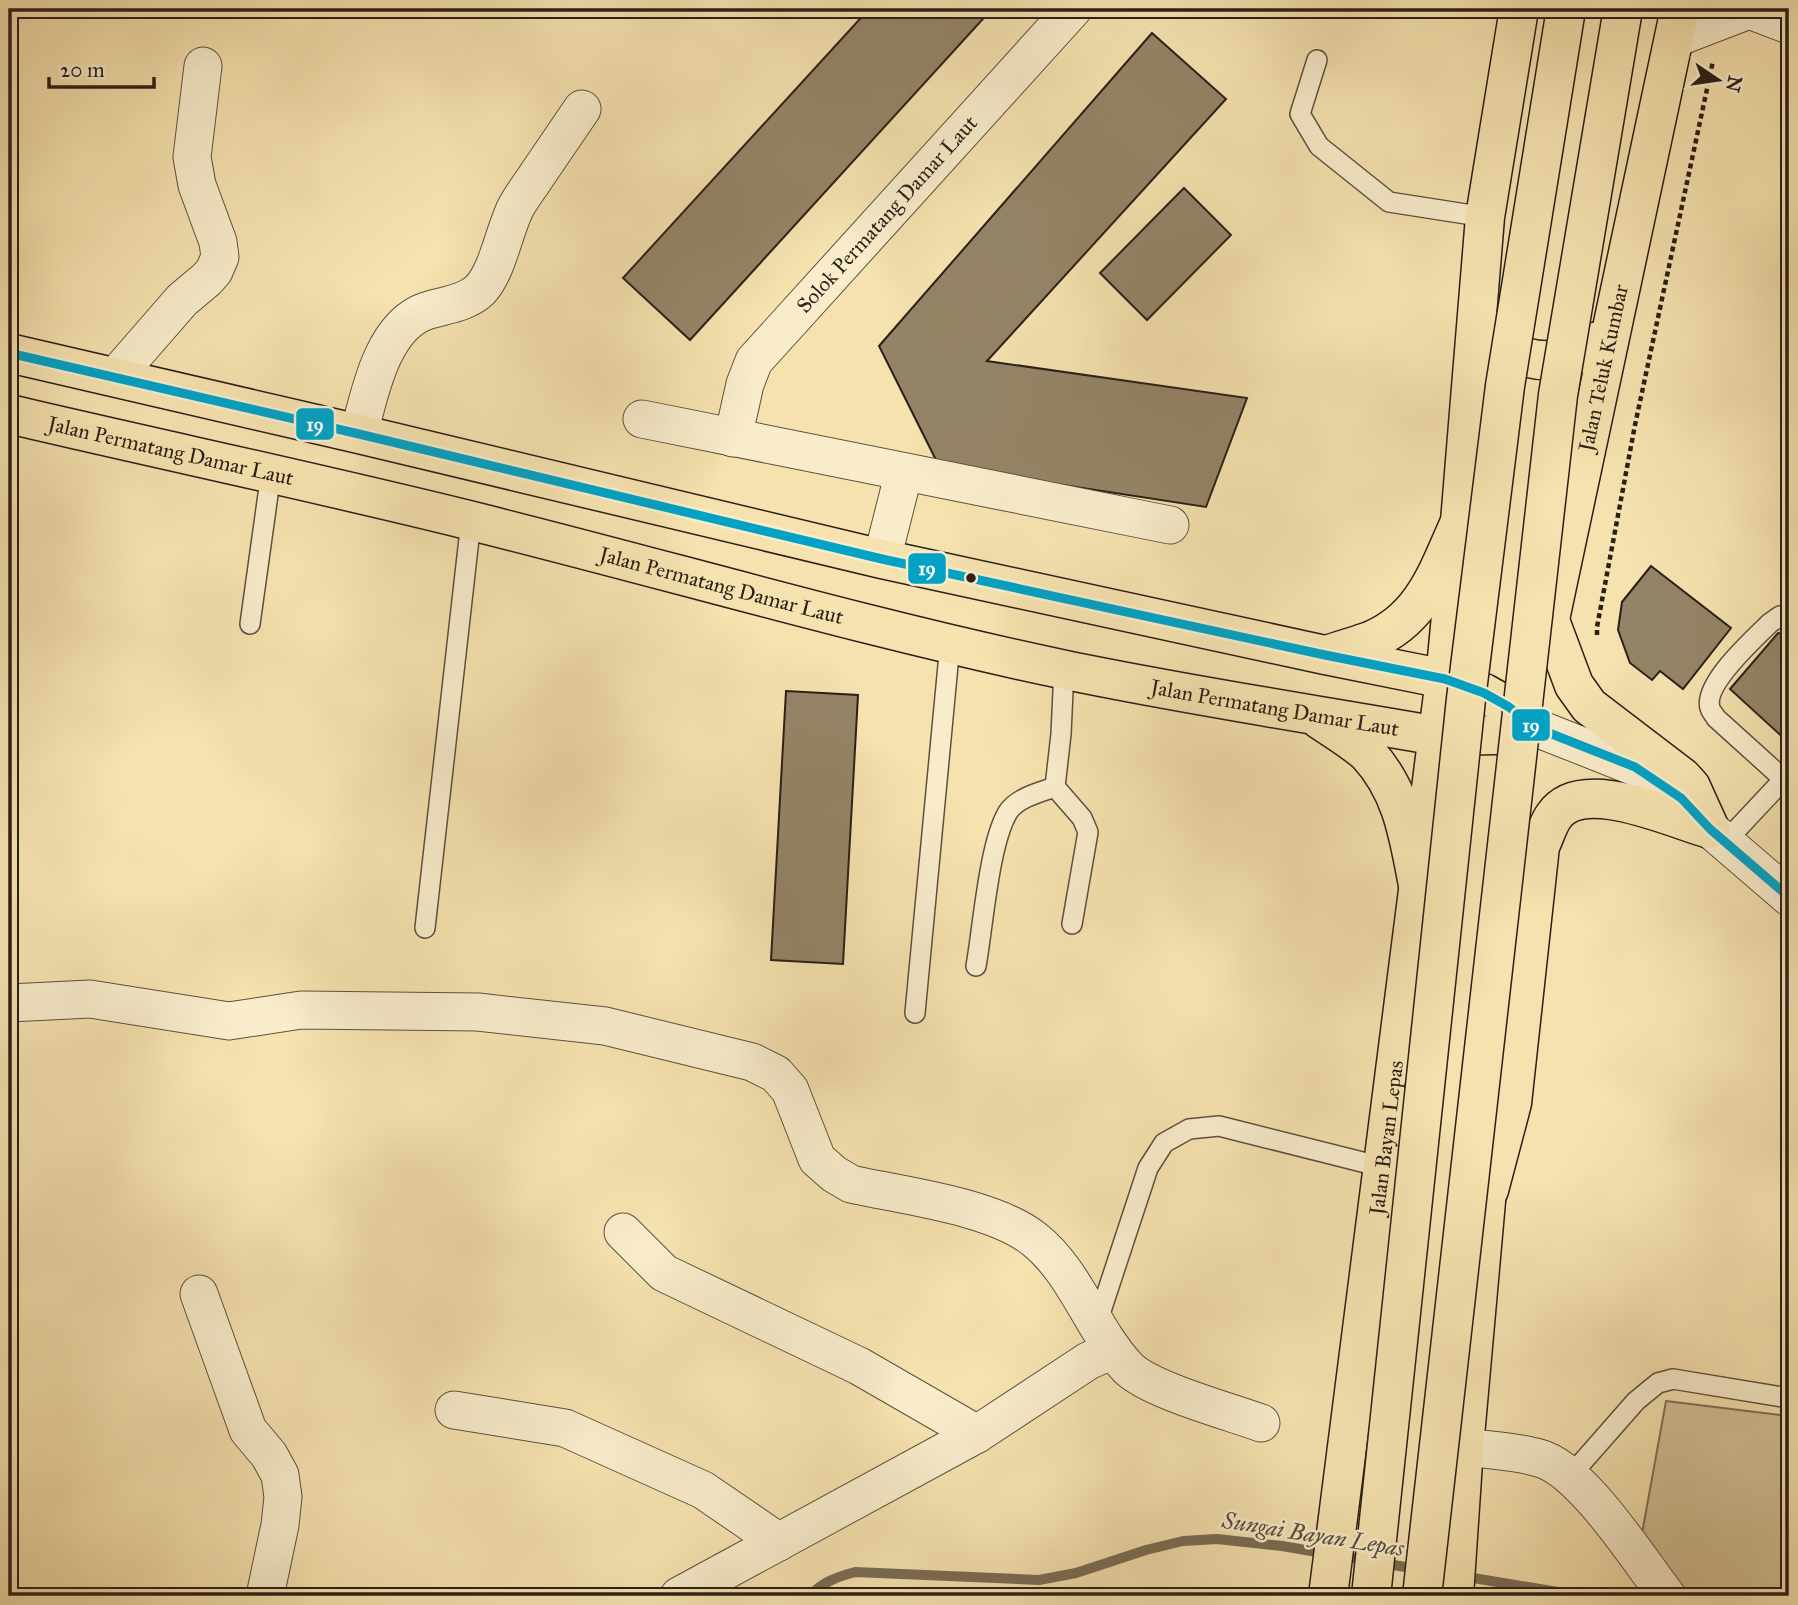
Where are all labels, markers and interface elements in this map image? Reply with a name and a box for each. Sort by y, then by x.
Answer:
scale bar [49,46,154,90]
north arrow [1682,46,1752,116]
text: 20 m [60,57,105,83]
text: N [1721,73,1747,94]
street label: Solok Permatang Damar Laut [791,110,983,318]
street label: Jalan Teluk Kumbar [1573,282,1634,456]
line badge: 19 [295,407,335,441]
street label: Jalan Permatang Damar Laut [43,410,297,491]
text: 19 [306,413,324,437]
street label: Jalan Permatang Damar Laut [595,541,847,630]
line badge: 19 [907,552,947,585]
text: 19 [918,557,936,581]
unlabelled marker [964,571,978,585]
street label: Jalan Permatang Damar Laut [1147,674,1402,742]
line badge: 19 [1511,708,1551,742]
text: 19 [1522,714,1540,738]
street label: Jalan Bayan Lepas [1363,1059,1409,1219]
water label: Sungai Bayan Lepas [1219,1506,1406,1563]

